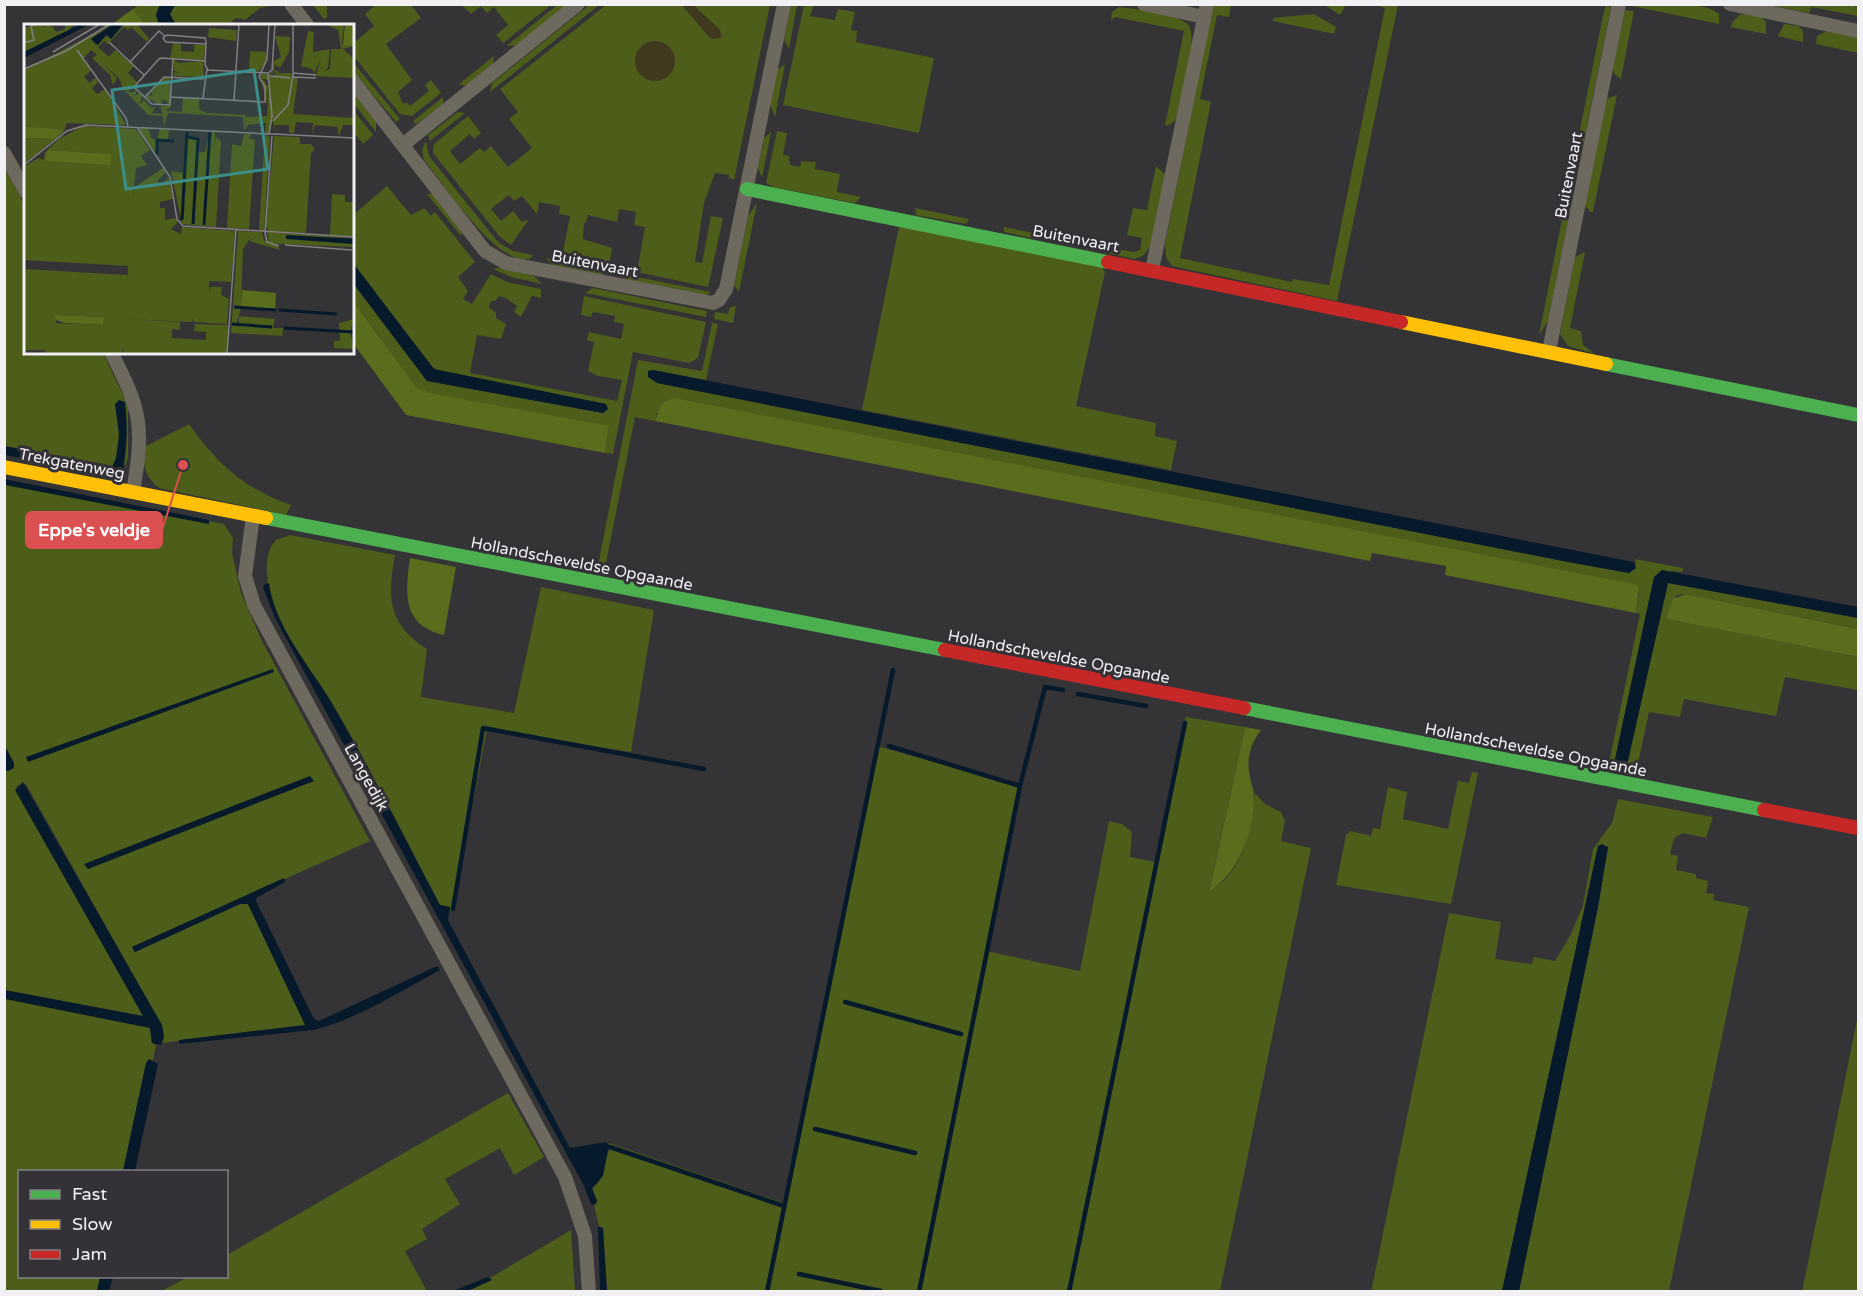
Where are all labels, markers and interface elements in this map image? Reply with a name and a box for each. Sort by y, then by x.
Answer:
inset map [24,24,354,354]
street label: Buitenvaart [1551,130,1587,220]
street label: Buitenvaart [1031,221,1121,257]
street label: Buitenvaart [550,246,640,282]
street label: Trekgatenweg [17,444,127,484]
callout: Eppe's veldje [26,512,162,548]
text: Eppe's veldje [38,519,150,541]
street label: Hollandscheveldse Opgaande [469,533,694,595]
street label: Hollandscheveldse Opgaande [946,626,1171,688]
street label: Hollandscheveldse Opgaande [1423,719,1648,781]
street label: Langedijk [339,740,393,815]
legend [18,1170,228,1278]
text: Fast [72,1183,107,1205]
text: Slow [72,1213,113,1235]
text: Jam [72,1243,107,1265]

